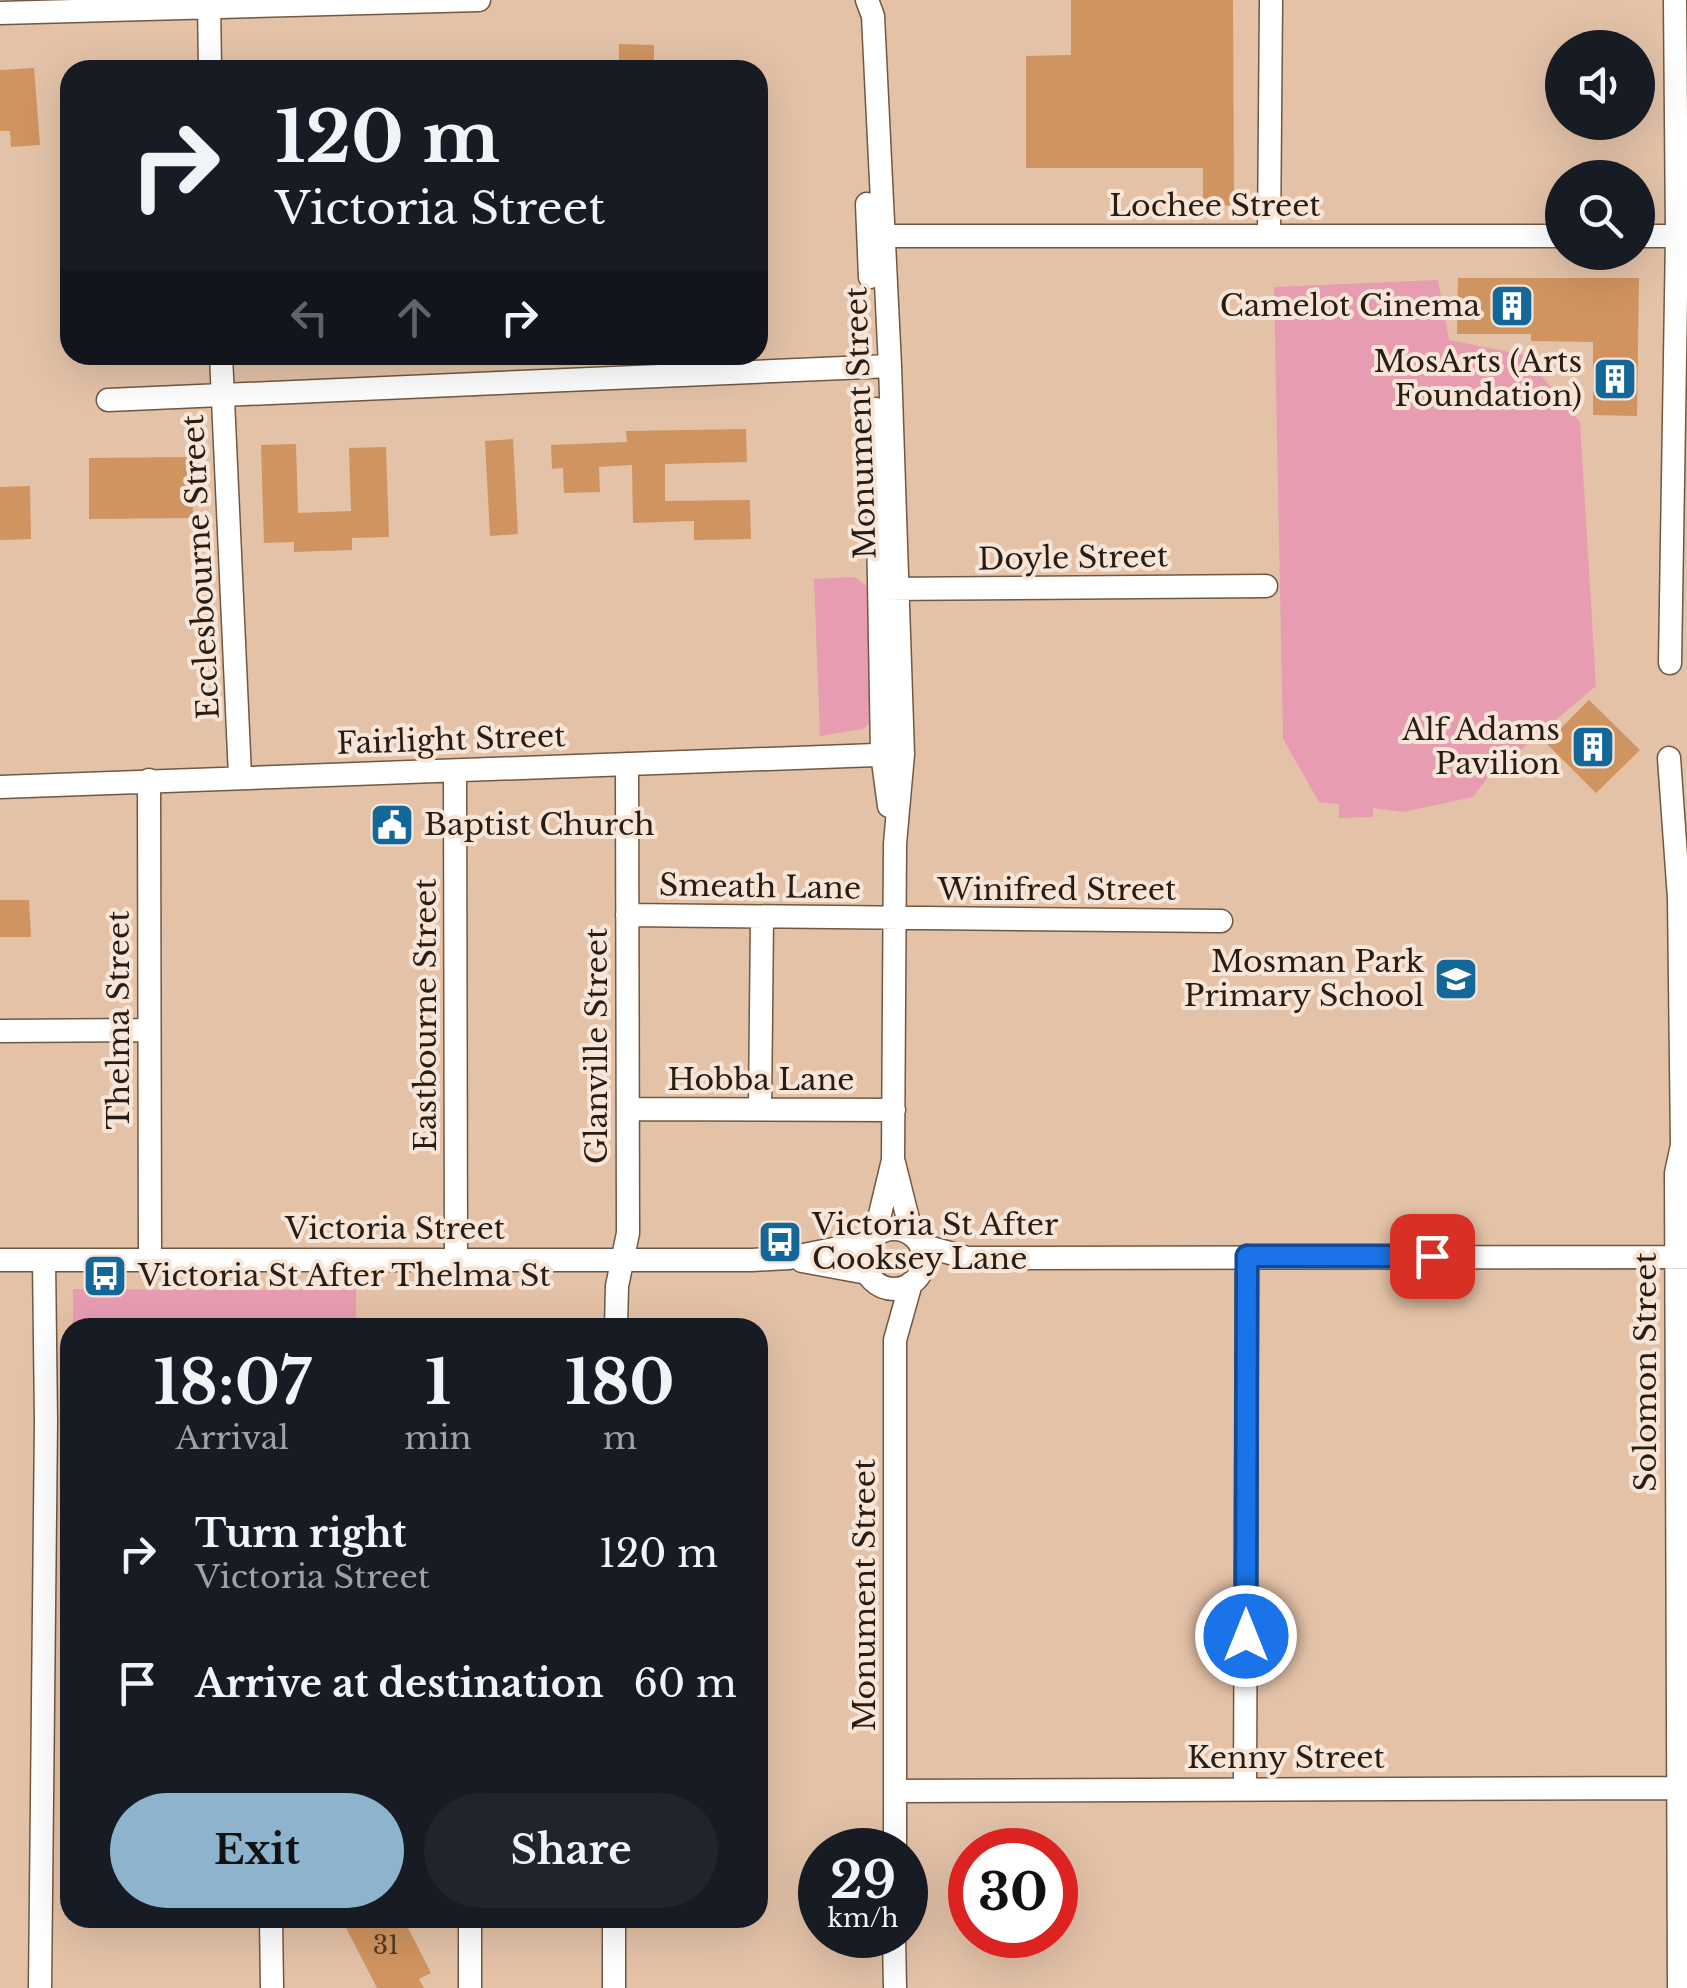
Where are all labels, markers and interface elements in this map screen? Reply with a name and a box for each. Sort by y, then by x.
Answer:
map controls [1545,30,1655,270]
button: sound [1545,30,1655,140]
text: 120 m [275,94,500,181]
icon: right [110,100,240,230]
button: search [1545,160,1655,270]
text: Victoria Street [275,180,605,236]
street label: Lochee Street [1109,187,1321,224]
building icon: Camelot Cinema [1489,283,1535,329]
street label: Monument Street [837,286,884,560]
place label: Camelot Cinema [1220,287,1480,324]
icon: left [282,290,337,345]
icon: ahead [387,290,442,345]
icon: right [492,290,547,345]
place label: MosArts (Arts Foundation) [1373,343,1582,414]
building icon: MosArts (Arts Foundation) [1592,356,1638,402]
street label: Ecclesbourne Street [174,413,227,720]
street label: Doyle Street [978,537,1169,578]
place label: Alf Adams Pavilion [1401,711,1560,782]
street label: Fairlight Street [336,717,567,762]
building icon: Alf Adams Pavilion [1570,724,1616,770]
public building icon: Baptist Church [369,802,415,848]
place label: Baptist Church [424,806,655,843]
street label: Smeath Lane [659,866,861,907]
street label: Winifred Street [937,871,1177,908]
street label: Eastbourne Street [407,877,444,1152]
street label: Thelma Street [100,910,137,1130]
street label: Glanville Street [578,927,615,1164]
place label: Mosman Park Primary School [1184,943,1425,1014]
school or university icon: Mosman Park Primary School [1433,956,1479,1002]
street label: Hobba Lane [668,1061,855,1098]
place label: Victoria St After Cooksey Lane [811,1206,1059,1277]
street label: Victoria Street [284,1210,506,1247]
pin [1390,1214,1475,1299]
bus stop icon: Victoria St After Cooksey Lane [757,1219,803,1265]
icon: arrive [1405,1229,1460,1284]
street label: Solomon Street [1627,1252,1664,1492]
bus stop icon: Victoria St After Thelma St [82,1253,128,1299]
place label: Victoria St After Thelma St [137,1257,551,1294]
text: 18:07 [153,1346,311,1420]
text: 1 [425,1346,451,1420]
text: 180 [565,1346,675,1420]
text: Arrival [176,1418,289,1458]
text: min [404,1418,472,1458]
text: m [603,1418,637,1458]
street label: Monument Street [846,1458,883,1731]
text: Turn right [195,1510,406,1557]
icon: right [110,1526,165,1581]
text: 120 m [599,1530,718,1577]
text: Victoria Street [195,1557,430,1597]
position arrow [1194,1584,1298,1688]
icon: arrive [110,1656,165,1711]
text: Arrive at destination [195,1660,604,1707]
text: 60 m [634,1660,737,1707]
street label: Kenny Street [1187,1739,1386,1776]
button: Exit [110,1793,404,1908]
button: Share [424,1793,718,1908]
speed limit sign: 30 [948,1828,1078,1958]
text: 29 [830,1849,896,1912]
text: km/h [828,1903,898,1934]
house number: 31 [373,1930,399,1961]

